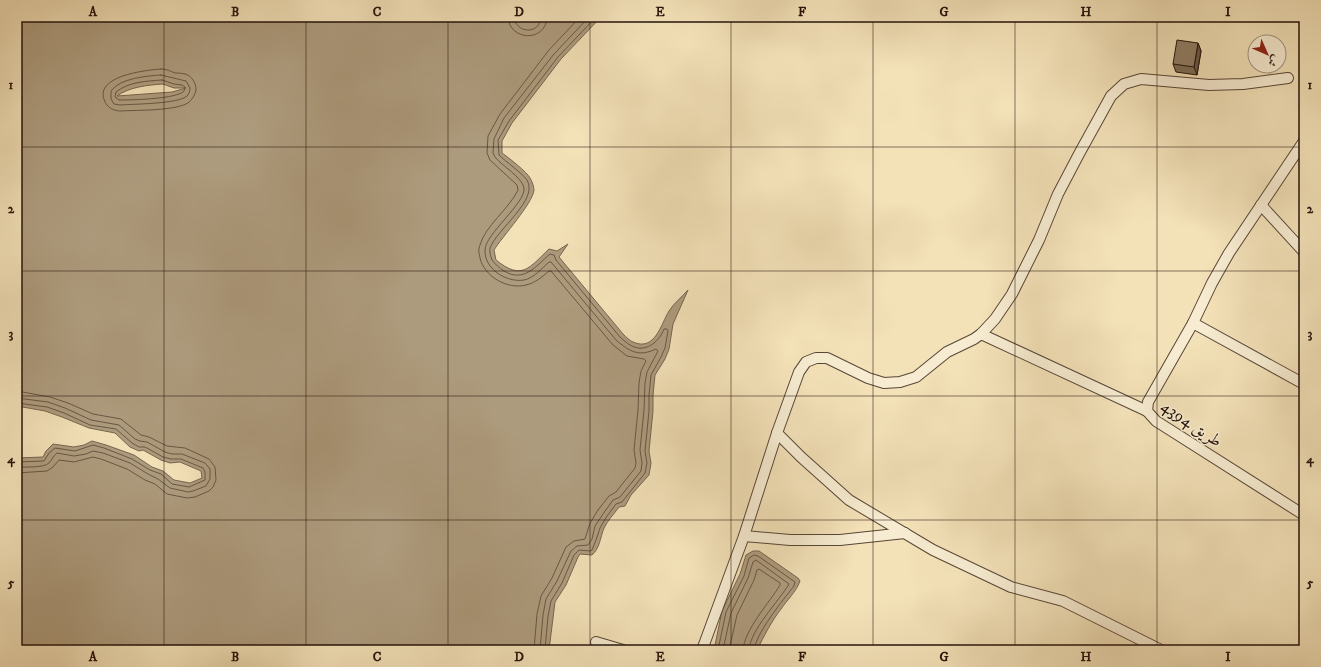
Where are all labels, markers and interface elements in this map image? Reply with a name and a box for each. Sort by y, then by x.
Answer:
text: A [88,4,98,20]
text: B [231,4,239,20]
text: C [373,4,382,20]
text: D [514,4,524,20]
text: E [655,4,665,20]
text: F [798,4,807,20]
text: G [939,4,949,20]
text: H [1081,4,1092,20]
text: I [1225,4,1231,20]
north arrow [1247,34,1287,74]
text: ش [1264,52,1282,69]
text: 1 [9,77,14,93]
text: 1 [1308,77,1313,93]
text: 2 [8,201,15,217]
text: 2 [1307,201,1314,217]
text: 3 [9,326,14,342]
text: 3 [1308,326,1313,342]
street label: طريق 4394 [1157,395,1226,452]
text: 4 [6,451,15,468]
text: 4 [1305,451,1314,468]
text: 5 [7,575,15,591]
text: 5 [1306,575,1314,591]
text: A [88,649,98,665]
text: B [231,649,239,665]
text: C [373,649,382,665]
text: D [514,649,524,665]
text: E [655,649,665,665]
text: F [798,649,807,665]
text: G [939,649,949,665]
text: H [1081,649,1092,665]
text: I [1225,649,1231,665]

